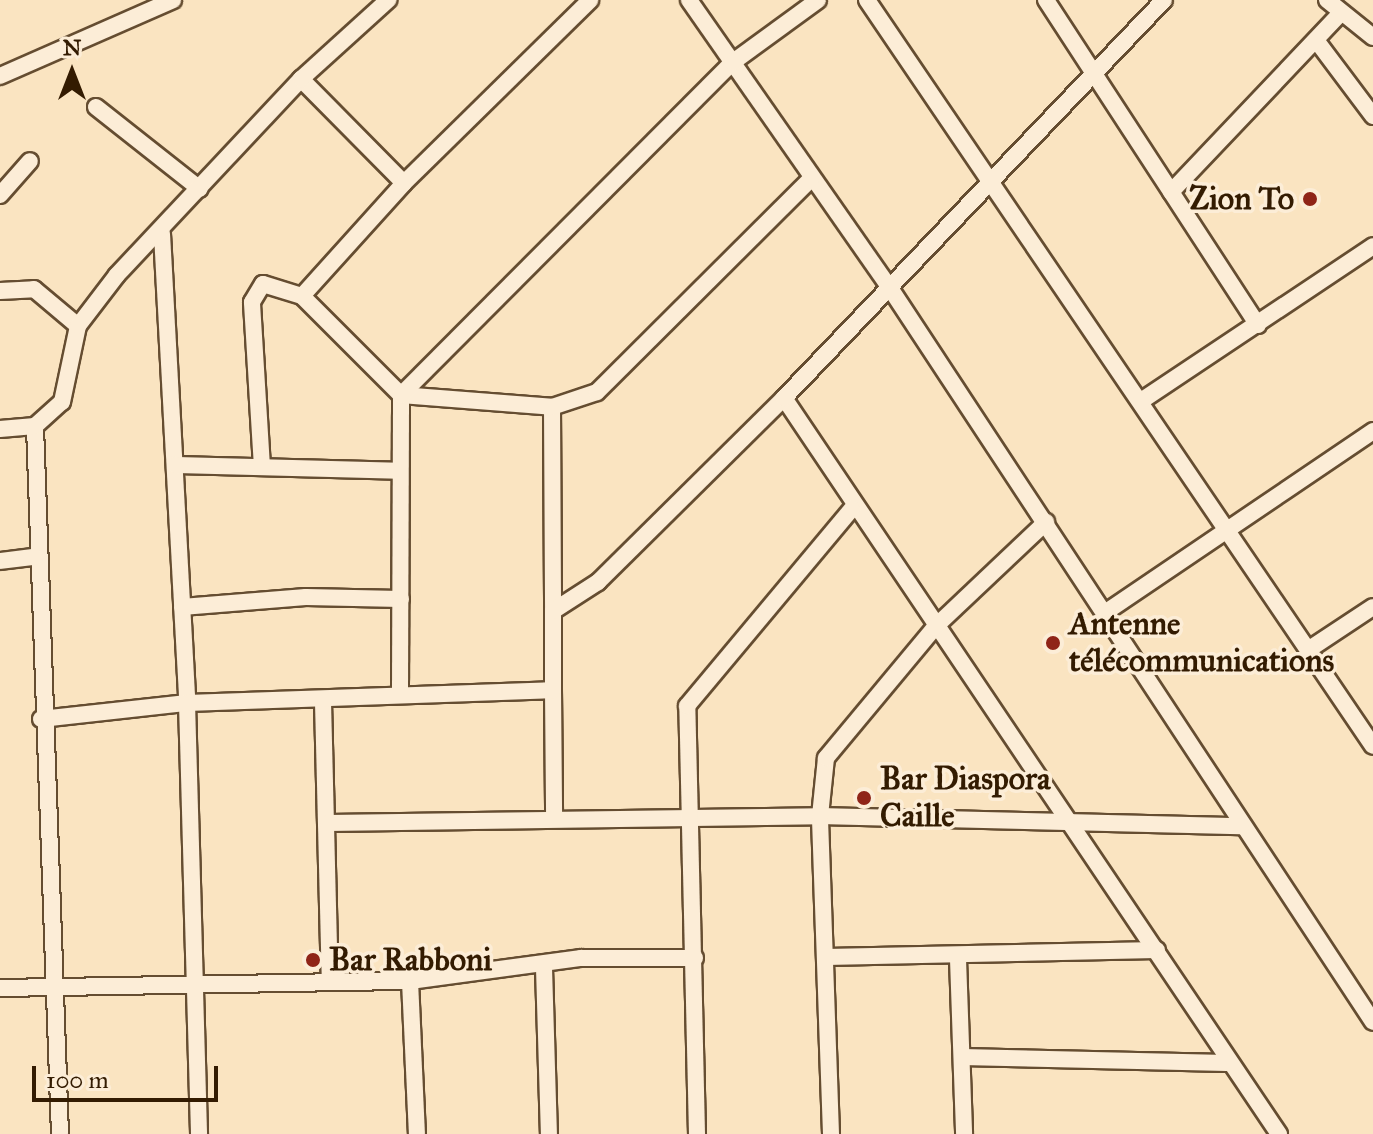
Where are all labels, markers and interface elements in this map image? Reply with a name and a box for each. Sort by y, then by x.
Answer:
north arrow [32,32,112,112]
text: N [63,34,81,61]
place label: Zion To [1189,180,1294,218]
marker: Zion To [1301,190,1319,208]
place label: Antenne télécommunications [1069,606,1334,681]
marker: Antenne télécommunications [1044,634,1062,652]
place label: Bar Diaspora Caille [880,761,1051,836]
marker: Bar Diaspora Caille [855,789,873,807]
place label: Bar Rabboni [329,941,492,979]
marker: Bar Rabboni [304,951,322,969]
scale bar [36,1050,222,1100]
text: 100 m [46,1065,109,1095]

